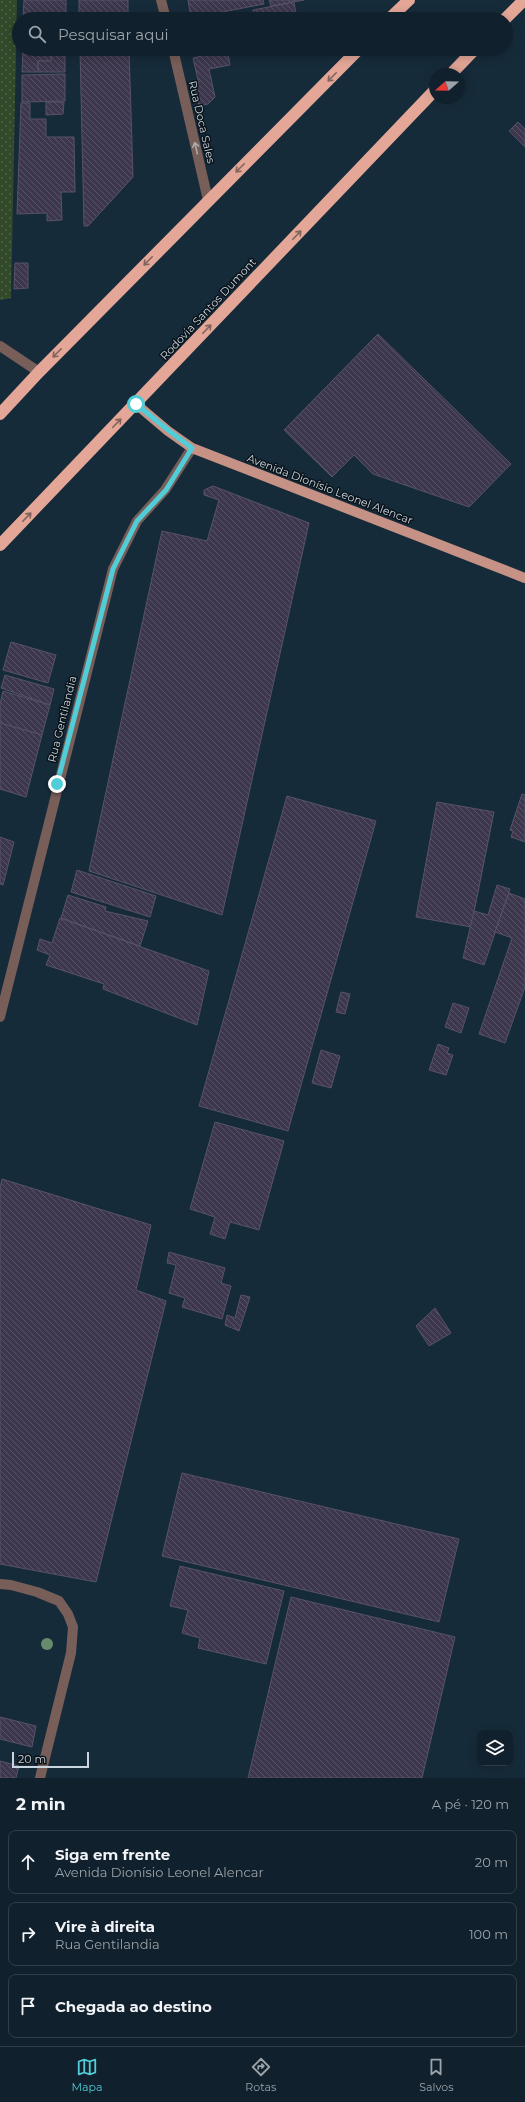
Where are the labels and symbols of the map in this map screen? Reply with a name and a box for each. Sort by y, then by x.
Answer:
north arrow [429,68,465,104]
one-way arrow [327,72,337,81]
street label: Rua Doca Sales [186,79,218,165]
one-way arrow [191,142,199,155]
one-way arrow [235,163,245,173]
one-way arrow [292,230,301,240]
street label: Rodovia Santos Dumont [157,255,259,363]
one-way arrow [143,256,153,266]
one-way arrow [202,324,211,334]
one-way arrow [52,348,62,358]
route start [127,395,145,413]
one-way arrow [112,418,122,428]
street label: Avenida Dionísio Leonel Alencar [245,451,415,527]
one-way arrow [22,512,32,522]
street label: Rua Gentilandia [44,674,80,764]
route end [48,775,66,793]
scale bar [12,1750,89,1769]

